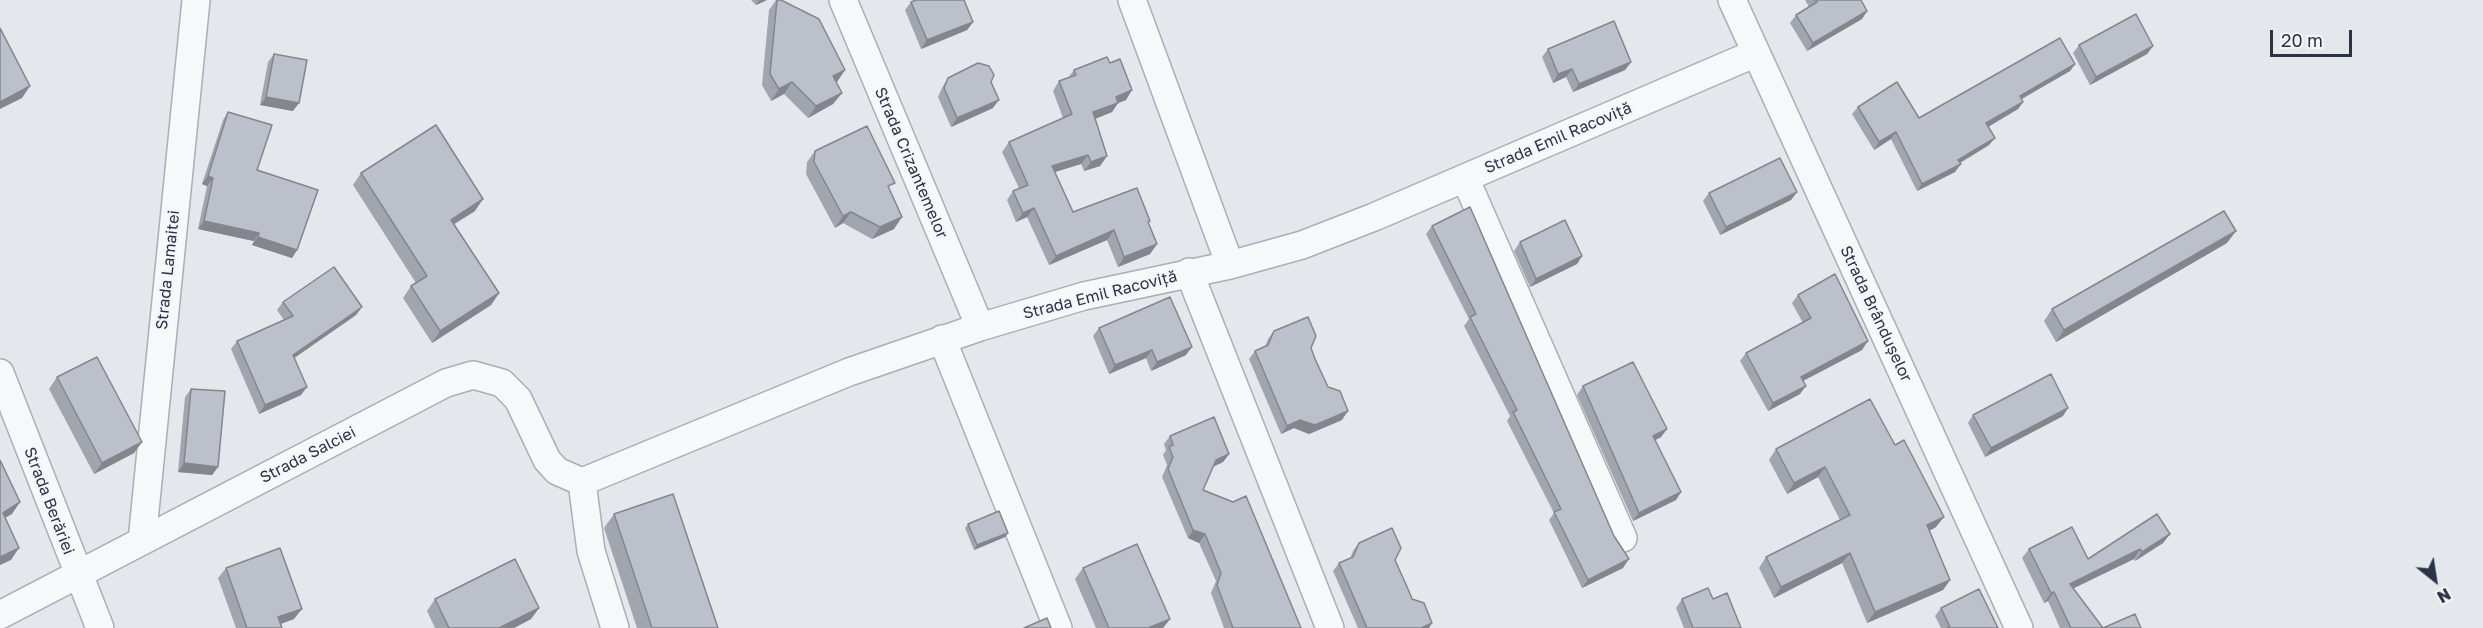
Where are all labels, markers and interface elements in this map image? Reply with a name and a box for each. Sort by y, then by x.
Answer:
scale bar [2273,18,2356,56]
text: 20 m [2281,29,2323,51]
street label: Strada Crizantemelor [870,84,952,242]
street label: Strada Emil Racoviță [1481,98,1635,178]
street label: Strada Lamaitei [152,209,184,331]
street label: Strada Brândușelor [1836,243,1916,385]
street label: Strada Emil Racoviță [1021,267,1179,323]
street label: Strada Salciei [257,423,359,487]
street label: Strada Berăriei [20,445,78,557]
north arrow [2405,550,2465,610]
text: N [2434,584,2454,607]

